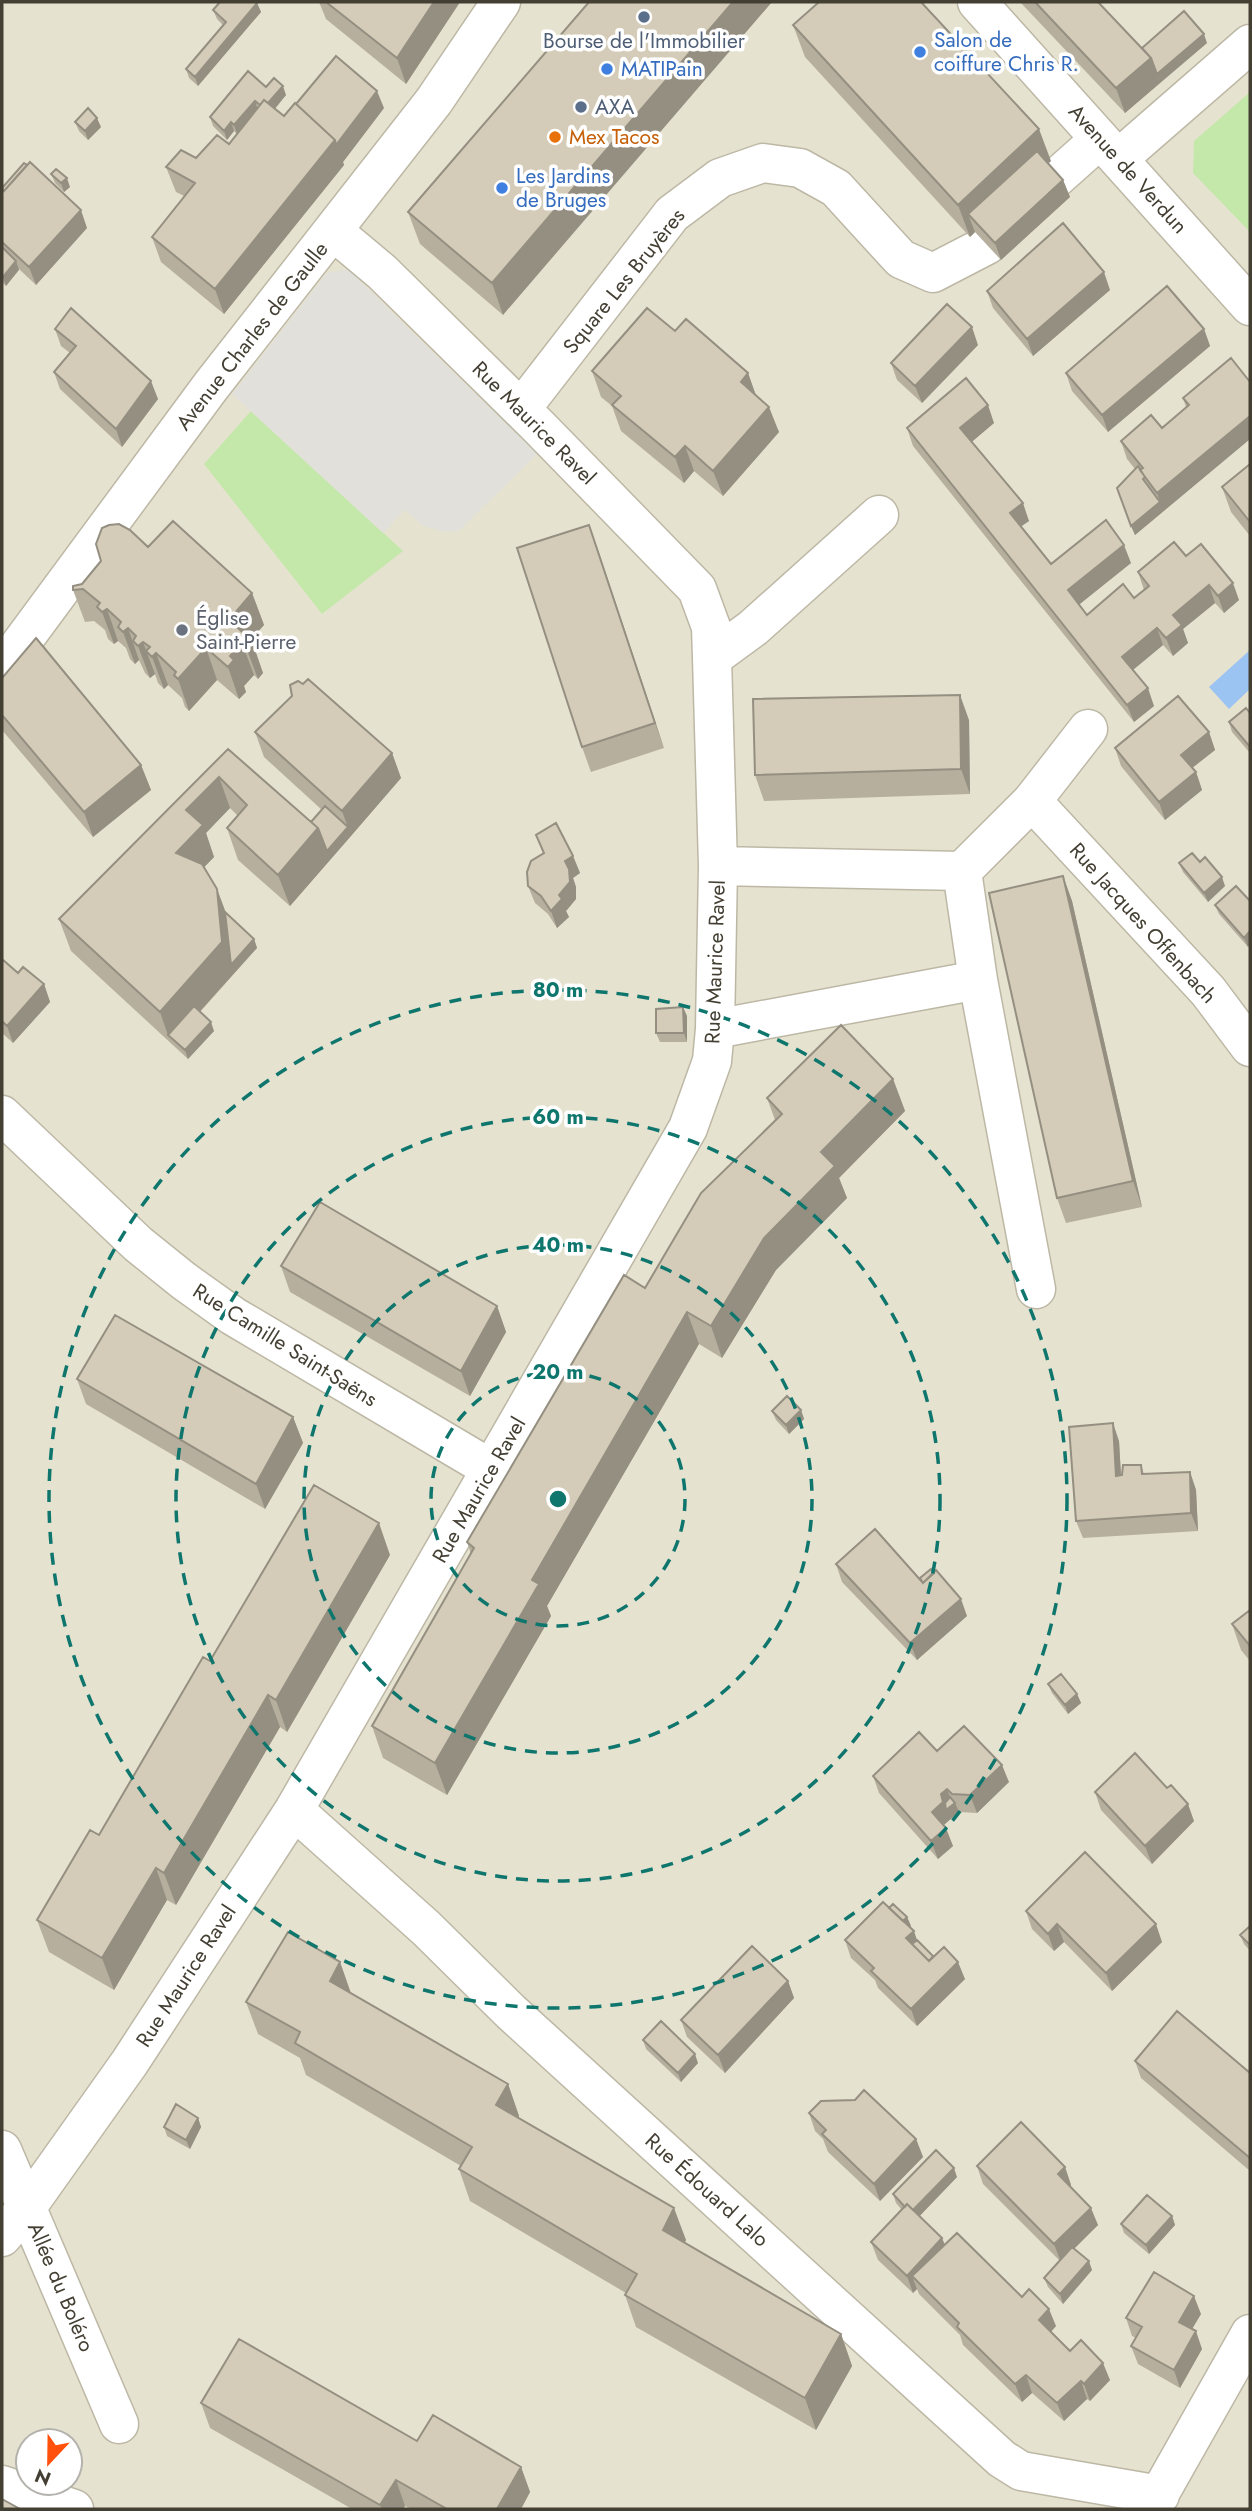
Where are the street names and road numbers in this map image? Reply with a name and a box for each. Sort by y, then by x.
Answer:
street label: Avenue de Verdun [1062,98,1194,240]
street label: Square Les Bruyères [556,202,692,360]
street label: Avenue Charles de Gaulle [169,235,335,437]
street label: Rue Maurice Ravel [465,354,603,492]
street label: Rue Jacques Offenbach [1063,836,1223,1010]
street label: Rue Maurice Ravel [697,879,733,1045]
street label: Rue Camille Saint-Saëns [187,1276,383,1414]
street label: Rue Maurice Ravel [425,1411,533,1569]
street label: Rue Maurice Ravel [129,1899,243,2053]
street label: Rue Édouard Lalo [638,2126,776,2254]
street label: Allée du Boléro [20,2218,102,2356]

